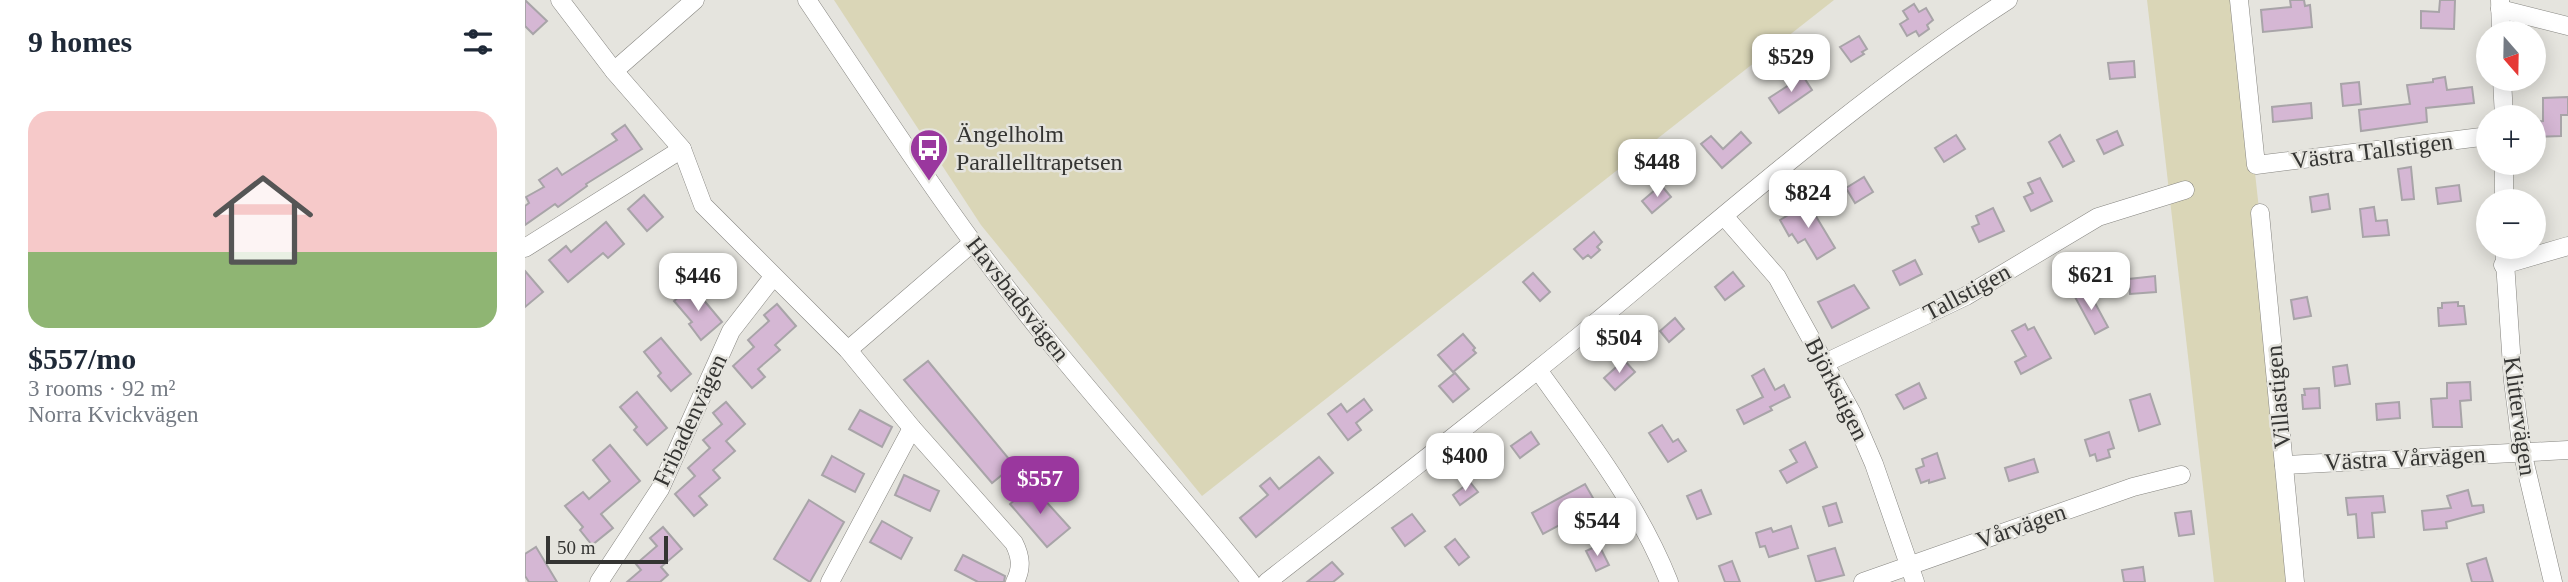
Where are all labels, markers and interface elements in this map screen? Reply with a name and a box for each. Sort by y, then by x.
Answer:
north arrow [2476,21,2546,91]
map controls [2476,21,2546,259]
icon: filters [459,23,497,61]
text: 9 homes [28,25,132,58]
pin: $529 [1750,34,1832,94]
text: $529 [1768,44,1814,69]
button: + [2476,105,2546,175]
place label: Ängelholm Parallelltrapetsen [956,121,1123,175]
bus stop icon: Ängelholm Parallelltrapetsen [908,127,950,182]
street label: Västra Tallstigen [2290,128,2454,174]
pin: $448 [1616,140,1698,199]
text: $448 [1634,149,1680,174]
icon: home [200,157,326,283]
pin: $824 [1767,170,1849,230]
text: $824 [1785,180,1831,205]
button: − [2476,189,2546,259]
street label: Havsbadsvägen [961,232,1075,366]
pin: $621 [2050,252,2132,312]
pin: $446 [657,254,739,313]
street label: Tallstigen [1919,258,2015,326]
text: $621 [2068,262,2114,287]
text: $446 [675,263,721,288]
pin: $504 [1578,316,1660,375]
text: $504 [1596,325,1642,350]
street label: Björkstigen [1800,333,1874,445]
text: $557/mo [28,342,136,375]
street label: Villastigen [2261,344,2295,450]
street label: Fribadenvägen [648,350,732,490]
street label: Klittervägen [2499,355,2541,477]
text: 3 rooms · 92 m² [28,376,175,401]
text: Norra Kvickvägen [28,402,199,427]
pin: $400 [1424,434,1506,493]
street label: Västra Vårvägen [2324,441,2486,475]
text: $400 [1442,443,1488,468]
pin: $557 [999,456,1081,516]
text: $557 [1017,466,1063,491]
pin: $544 [1556,498,1638,558]
street label: Vårvägen [1973,499,2069,553]
text: $544 [1574,508,1620,533]
scale bar [546,533,669,565]
text: 50 m [557,537,596,558]

